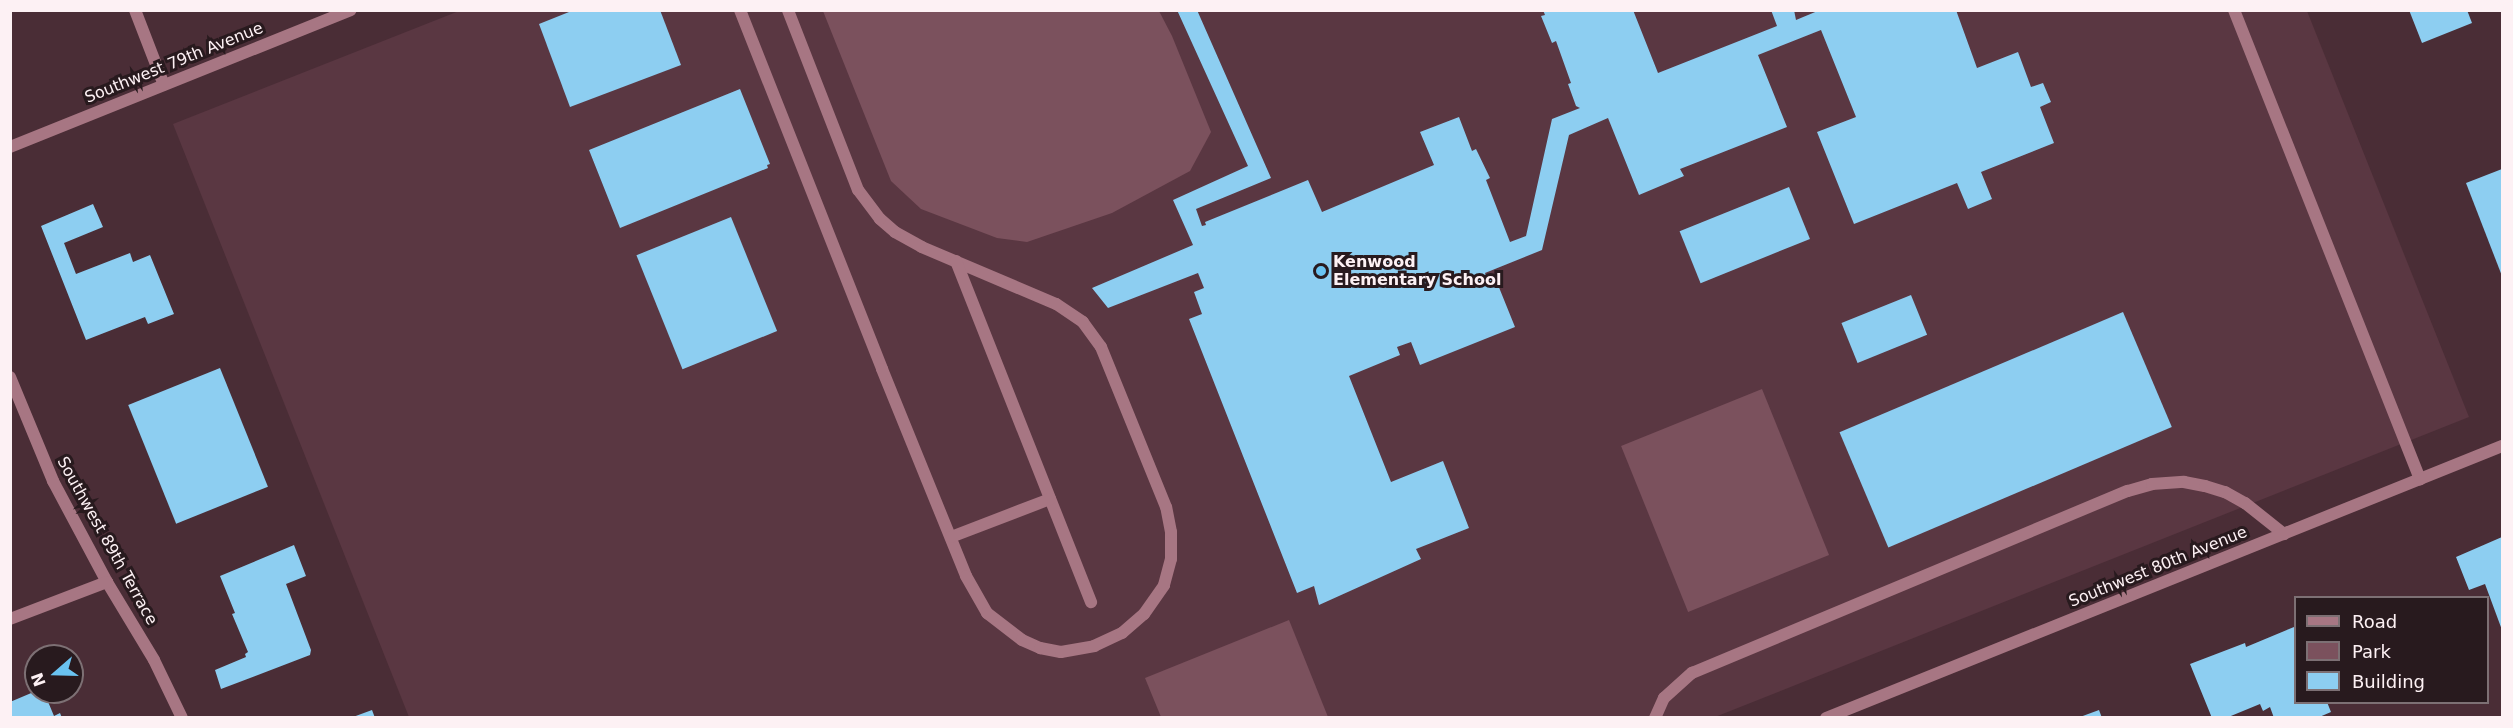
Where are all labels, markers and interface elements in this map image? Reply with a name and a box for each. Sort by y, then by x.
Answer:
street label: Southwest 79th Avenue [82,18,266,108]
place label: Kenwood Elementary School [1333,252,1501,290]
marker: Kenwood Elementary School [1314,264,1328,278]
street label: Southwest 89th Terrace [53,454,161,628]
street label: Southwest 80th Avenue [2066,522,2250,612]
legend [2294,596,2489,704]
text: Road [2352,611,2397,632]
text: Park [2352,641,2391,662]
north arrow [24,644,84,704]
text: N [27,670,50,689]
text: Building [2352,671,2425,692]

